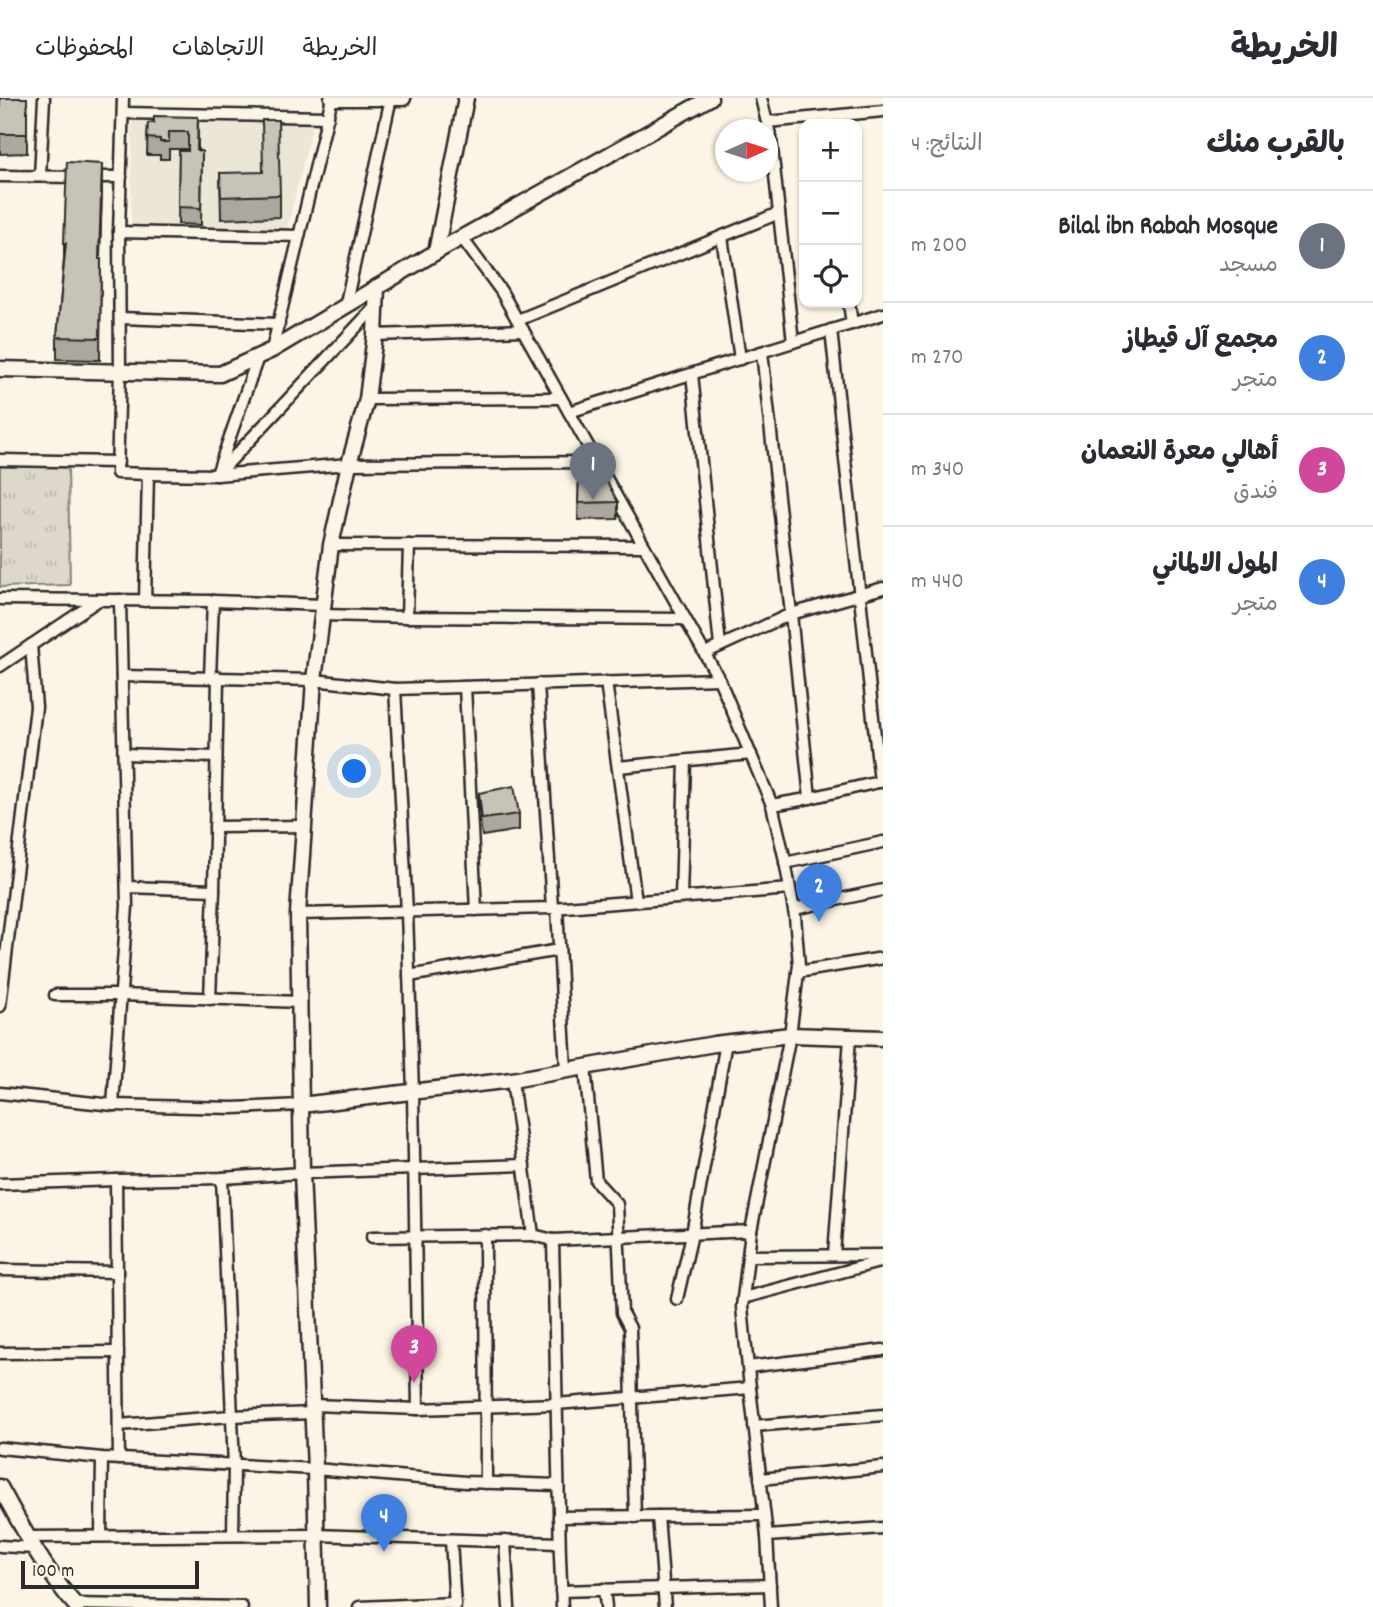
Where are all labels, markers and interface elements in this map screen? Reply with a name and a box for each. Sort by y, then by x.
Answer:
text: الخريطة [1231,27,1338,74]
text: المحفوظات [35,33,134,67]
text: الاتجاهات [172,33,265,67]
text: الخريطة [303,33,377,67]
north arrow [715,119,778,182]
map controls [799,119,862,308]
button: + [799,119,862,182]
text: بالقرب منك [1207,125,1345,168]
text: النتائج: 4 [911,129,983,162]
button: − [799,182,862,245]
text: Bilal ibn Rabah Mosque [1058,209,1278,246]
text: 200 m [911,230,967,263]
text: 1 [1319,230,1325,263]
button: locate [799,245,862,308]
text: مسجد [1219,250,1278,283]
text: مجمع آل قيطاز [1124,323,1278,360]
text: 270 m [911,342,964,375]
text: 2 [1317,342,1327,375]
text: متجر [1233,365,1278,398]
text: أهالي معرة النعمان [1081,435,1278,472]
pin: 1 [570,442,616,500]
text: 340 m [911,454,964,487]
text: 3 [1317,454,1327,487]
text: فندق [1233,477,1278,510]
text: المول الالماني [1152,547,1278,584]
text: 440 m [911,566,964,599]
text: 4 [1317,566,1327,599]
text: متجر [1233,589,1278,622]
your location [337,754,371,788]
pin: 2 [796,864,842,922]
pin: 3 [391,1325,437,1383]
pin: 4 [361,1494,407,1552]
scale bar [21,1558,200,1590]
text: 100 m [32,1559,74,1586]

